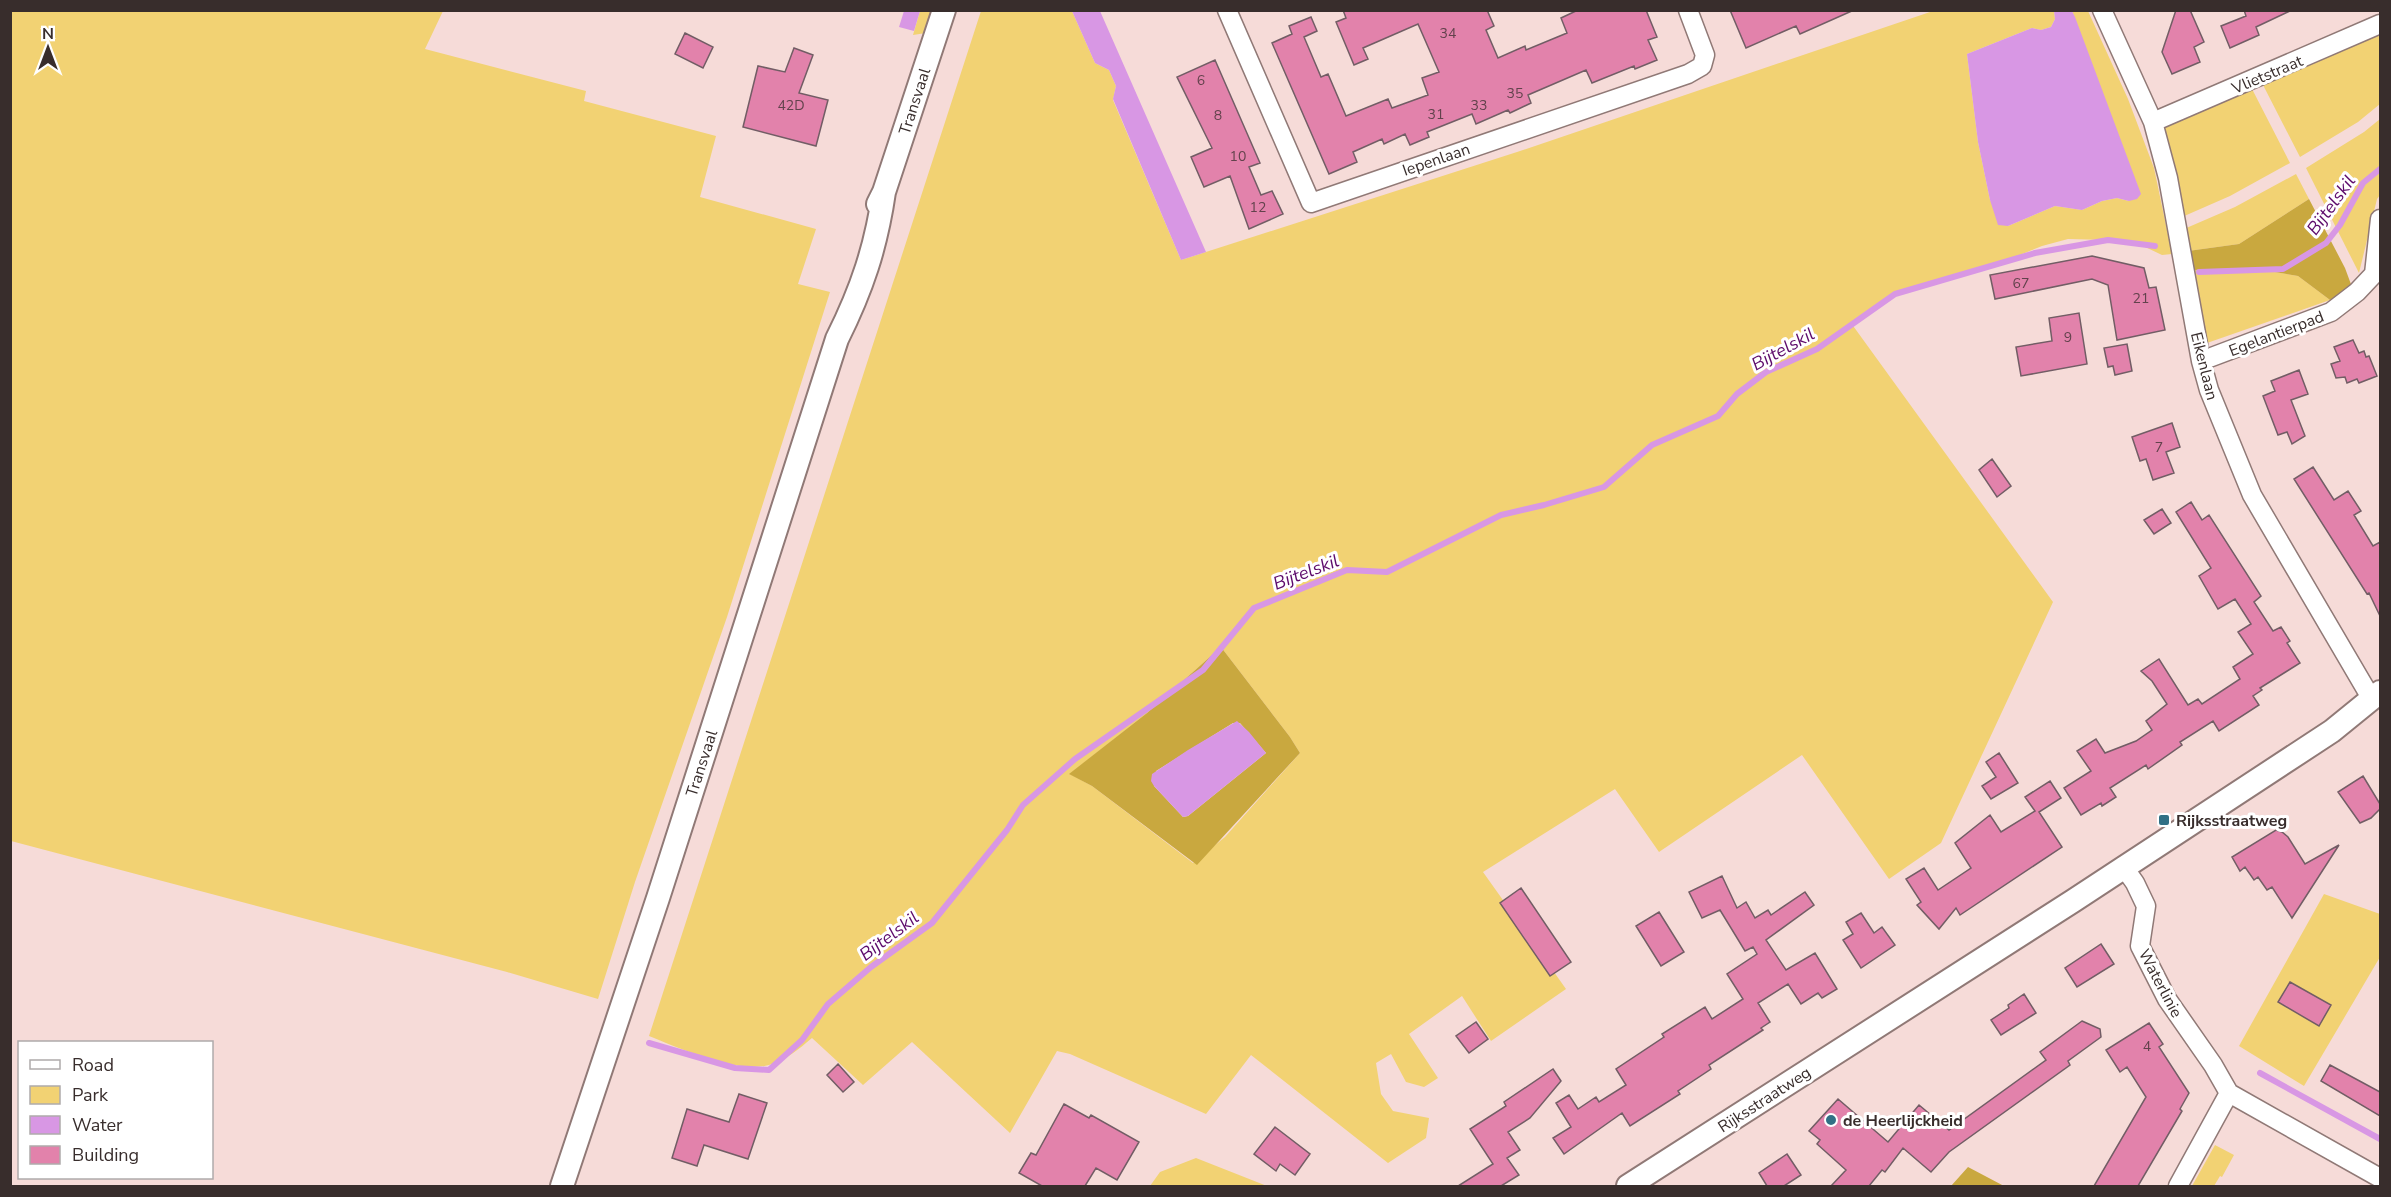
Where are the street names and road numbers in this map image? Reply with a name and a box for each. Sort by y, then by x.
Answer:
street label: Vlietstraat [2228,50,2307,100]
street label: Transvaal [894,65,936,137]
street label: Iepenlaan [1399,138,1473,182]
street label: Egelantierpad [2226,306,2327,362]
street label: Eikenlaan [2185,330,2223,402]
street label: Transvaal [681,727,723,799]
street label: Waterlinie [2133,945,2187,1022]
street label: Rijksstraatweg [1714,1062,1815,1138]

